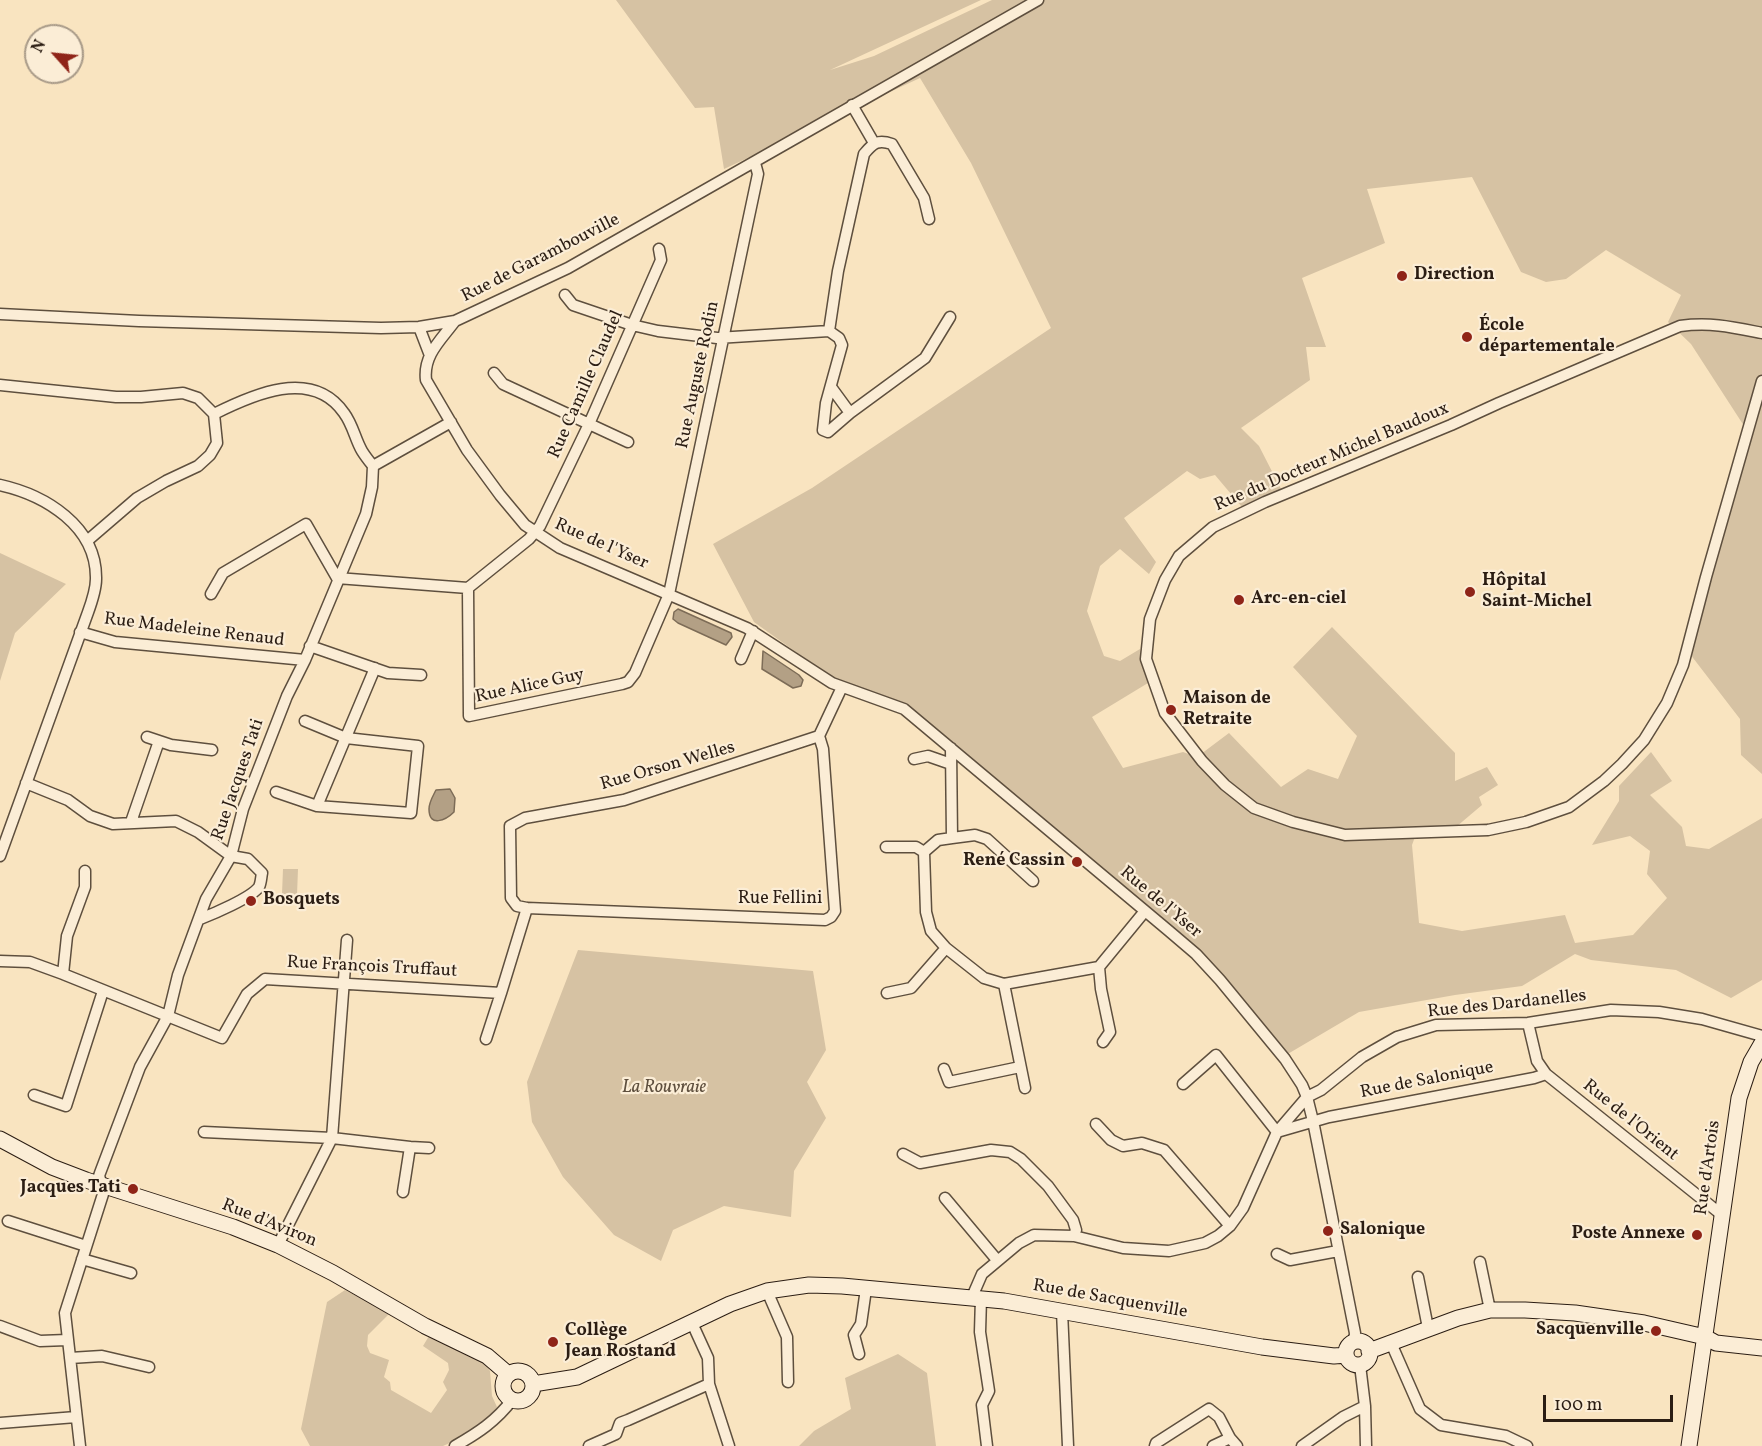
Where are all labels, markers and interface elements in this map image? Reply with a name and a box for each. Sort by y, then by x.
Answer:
north arrow [24,24,84,84]
text: N [27,37,52,57]
street label: Rue de Garambouville [458,210,624,308]
place label: Direction [1414,265,1495,287]
marker: Direction [1395,269,1409,283]
street label: Rue Auguste Rodin [673,299,725,451]
street label: Rue Camille Claudel [545,308,629,462]
place label: École départementale [1479,316,1615,358]
marker: École départementale [1460,330,1474,344]
street label: Rue du Docteur Michel Baudoux [1211,399,1453,517]
street label: Rue de l'Yser [551,515,651,575]
place label: Hôpital Saint-Michel [1482,571,1592,614]
marker: Hôpital Saint-Michel [1463,585,1477,599]
place label: Arc-en-ciel [1251,589,1346,611]
marker: Arc-en-ciel [1232,593,1246,607]
street label: Rue Madeleine Renaud [103,609,285,653]
street label: Rue Alice Guy [474,665,586,709]
place label: Maison de Retraite [1183,689,1271,732]
marker: Maison de Retraite [1164,703,1178,717]
street label: Rue Jacques Tati [208,716,270,844]
street label: Rue Orson Welles [598,737,738,797]
place label: René Cassin [963,851,1065,873]
marker: René Cassin [1070,855,1084,869]
street label: Rue de l'Yser [1115,862,1205,944]
street label: Rue Fellini [738,889,822,911]
place label: Bosquets [263,890,340,912]
marker: Bosquets [244,894,258,908]
street label: Rue François Truffaut [286,953,458,983]
street label: Rue des Dardanelles [1426,986,1588,1024]
street label: Rue de Salonique [1358,1057,1496,1105]
street label: Rue de l'Orient [1578,1076,1682,1166]
park label: La Rouvraie [622,1078,706,1100]
street label: Rue d'Artois [1692,1119,1726,1217]
place label: Jacques Tati [20,1178,121,1200]
marker: Jacques Tati [126,1182,140,1196]
street label: Rue d'Aviron [218,1195,320,1253]
place label: Salonique [1340,1220,1425,1242]
marker: Salonique [1321,1224,1335,1238]
place label: Poste Annexe [1572,1224,1685,1246]
marker: Poste Annexe [1690,1228,1704,1242]
street label: Rue de Sacquenville [1031,1276,1189,1324]
place label: Sacquenville [1536,1320,1644,1342]
place label: Collège Jean Rostand [565,1321,676,1364]
marker: Sacquenville [1649,1324,1663,1338]
marker: Collège Jean Rostand [546,1335,560,1349]
scale bar [1546,1383,1676,1421]
text: 100 m [1554,1393,1603,1418]

